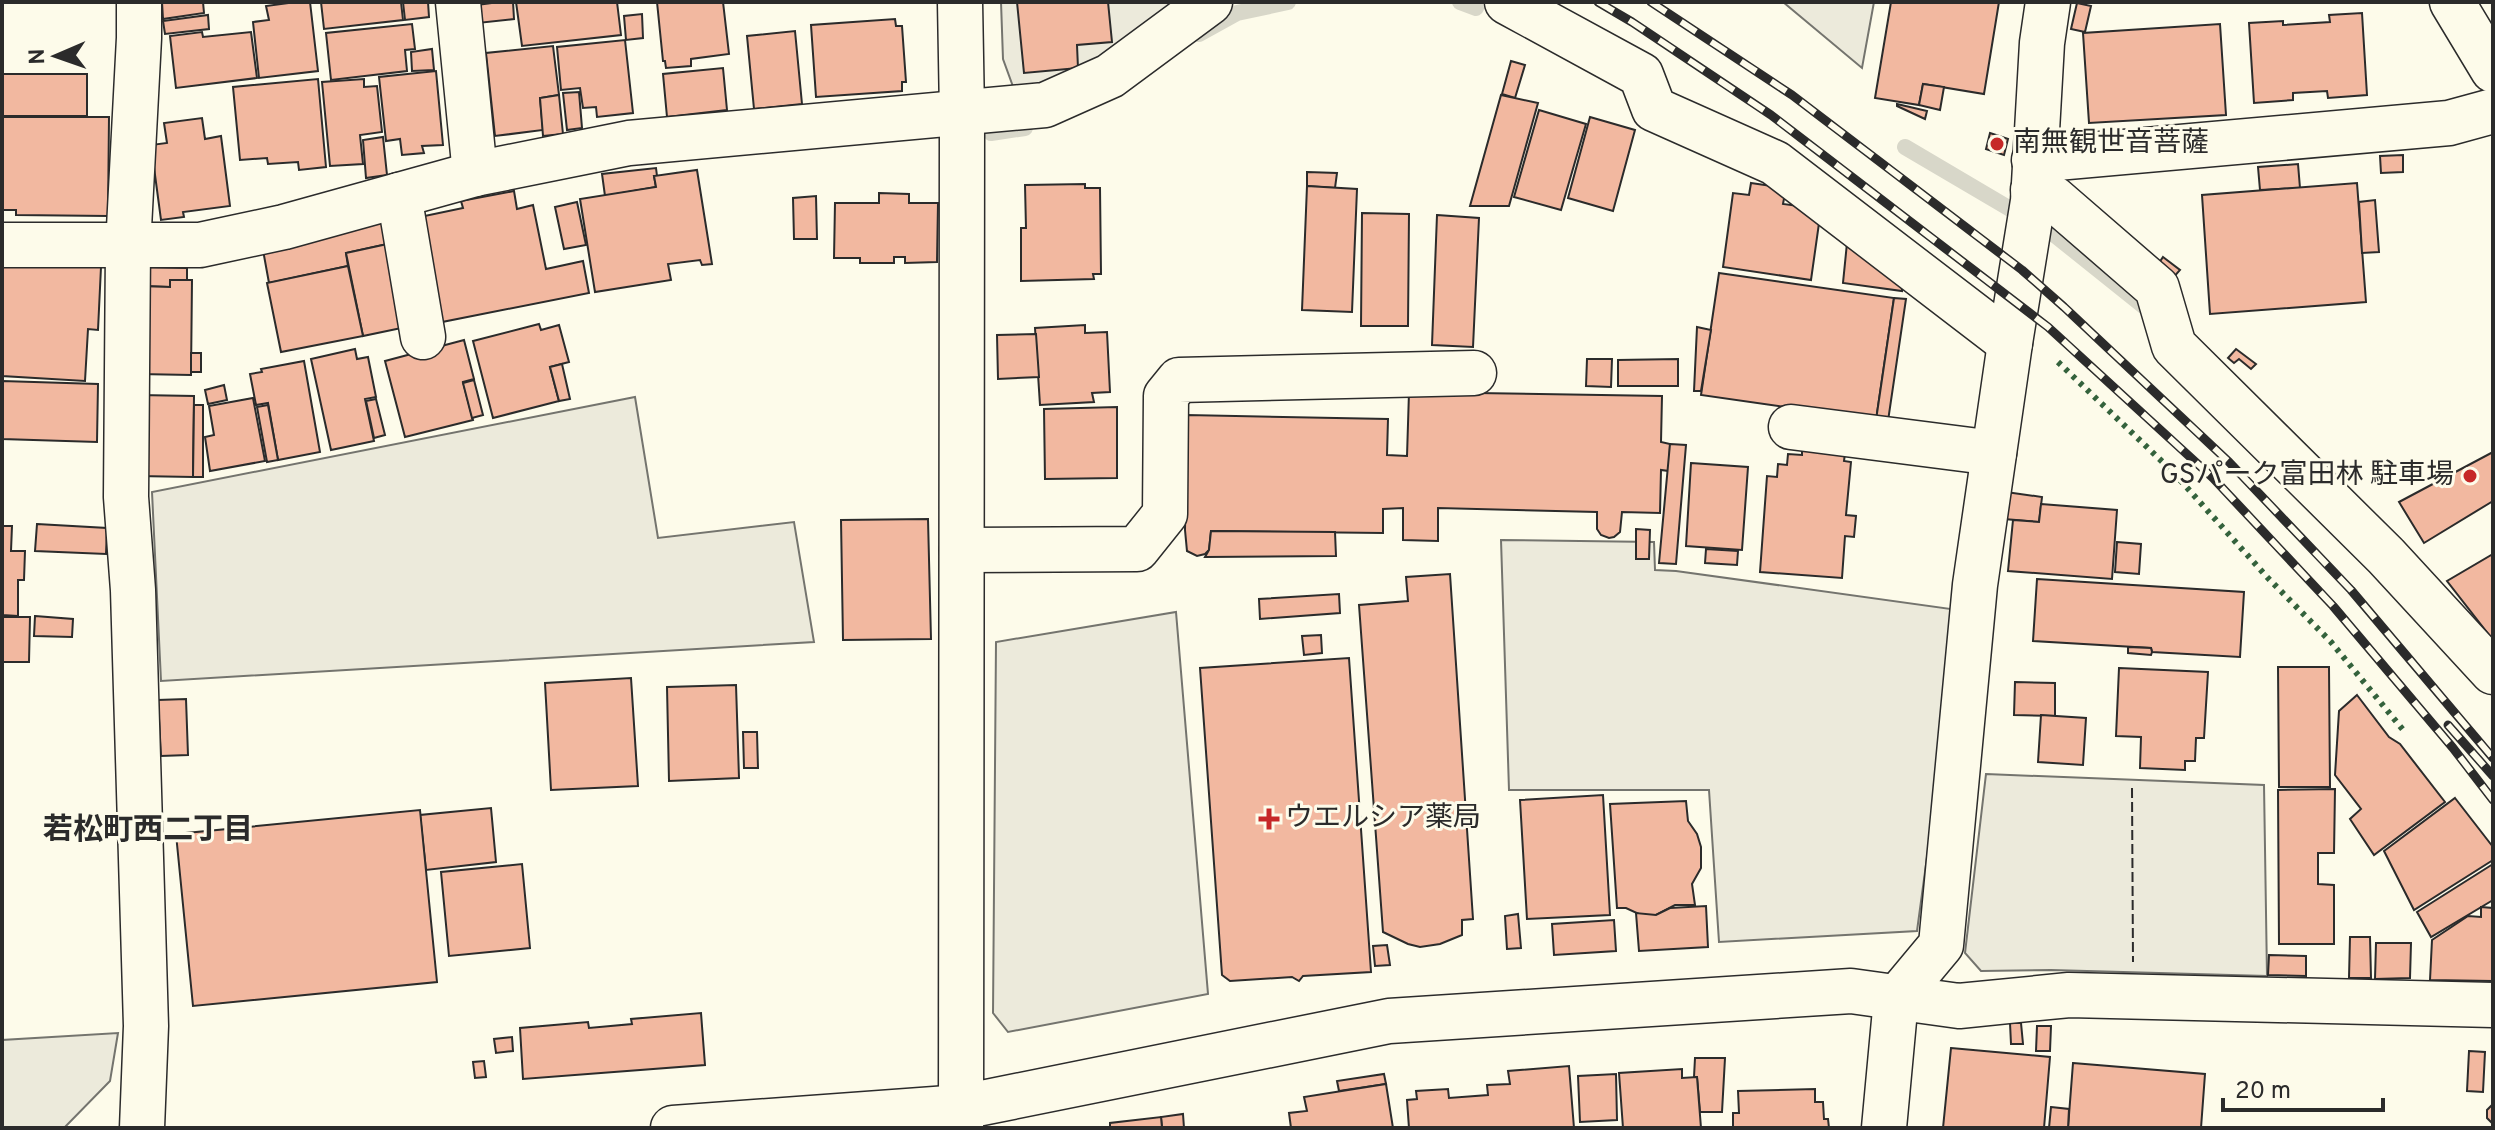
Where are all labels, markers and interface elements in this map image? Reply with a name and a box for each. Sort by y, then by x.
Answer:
north arrow [16,16,96,96]
text: N [25,48,52,65]
place label: 南無観世音菩薩 [2013,126,2209,162]
marker: 南無観世音菩薩 [1988,135,2006,153]
place label: GSパーク富田林 駐車場 [2160,458,2454,494]
marker: GSパーク富田林 駐車場 [2461,467,2479,485]
place label: ウエルシア薬局 [1285,801,1481,837]
marker: ウエルシア薬局 [1260,810,1278,828]
district label: 若松町西二丁目 [43,813,253,850]
scale bar [2223,1062,2383,1112]
text: 20 m [2235,1077,2291,1107]

